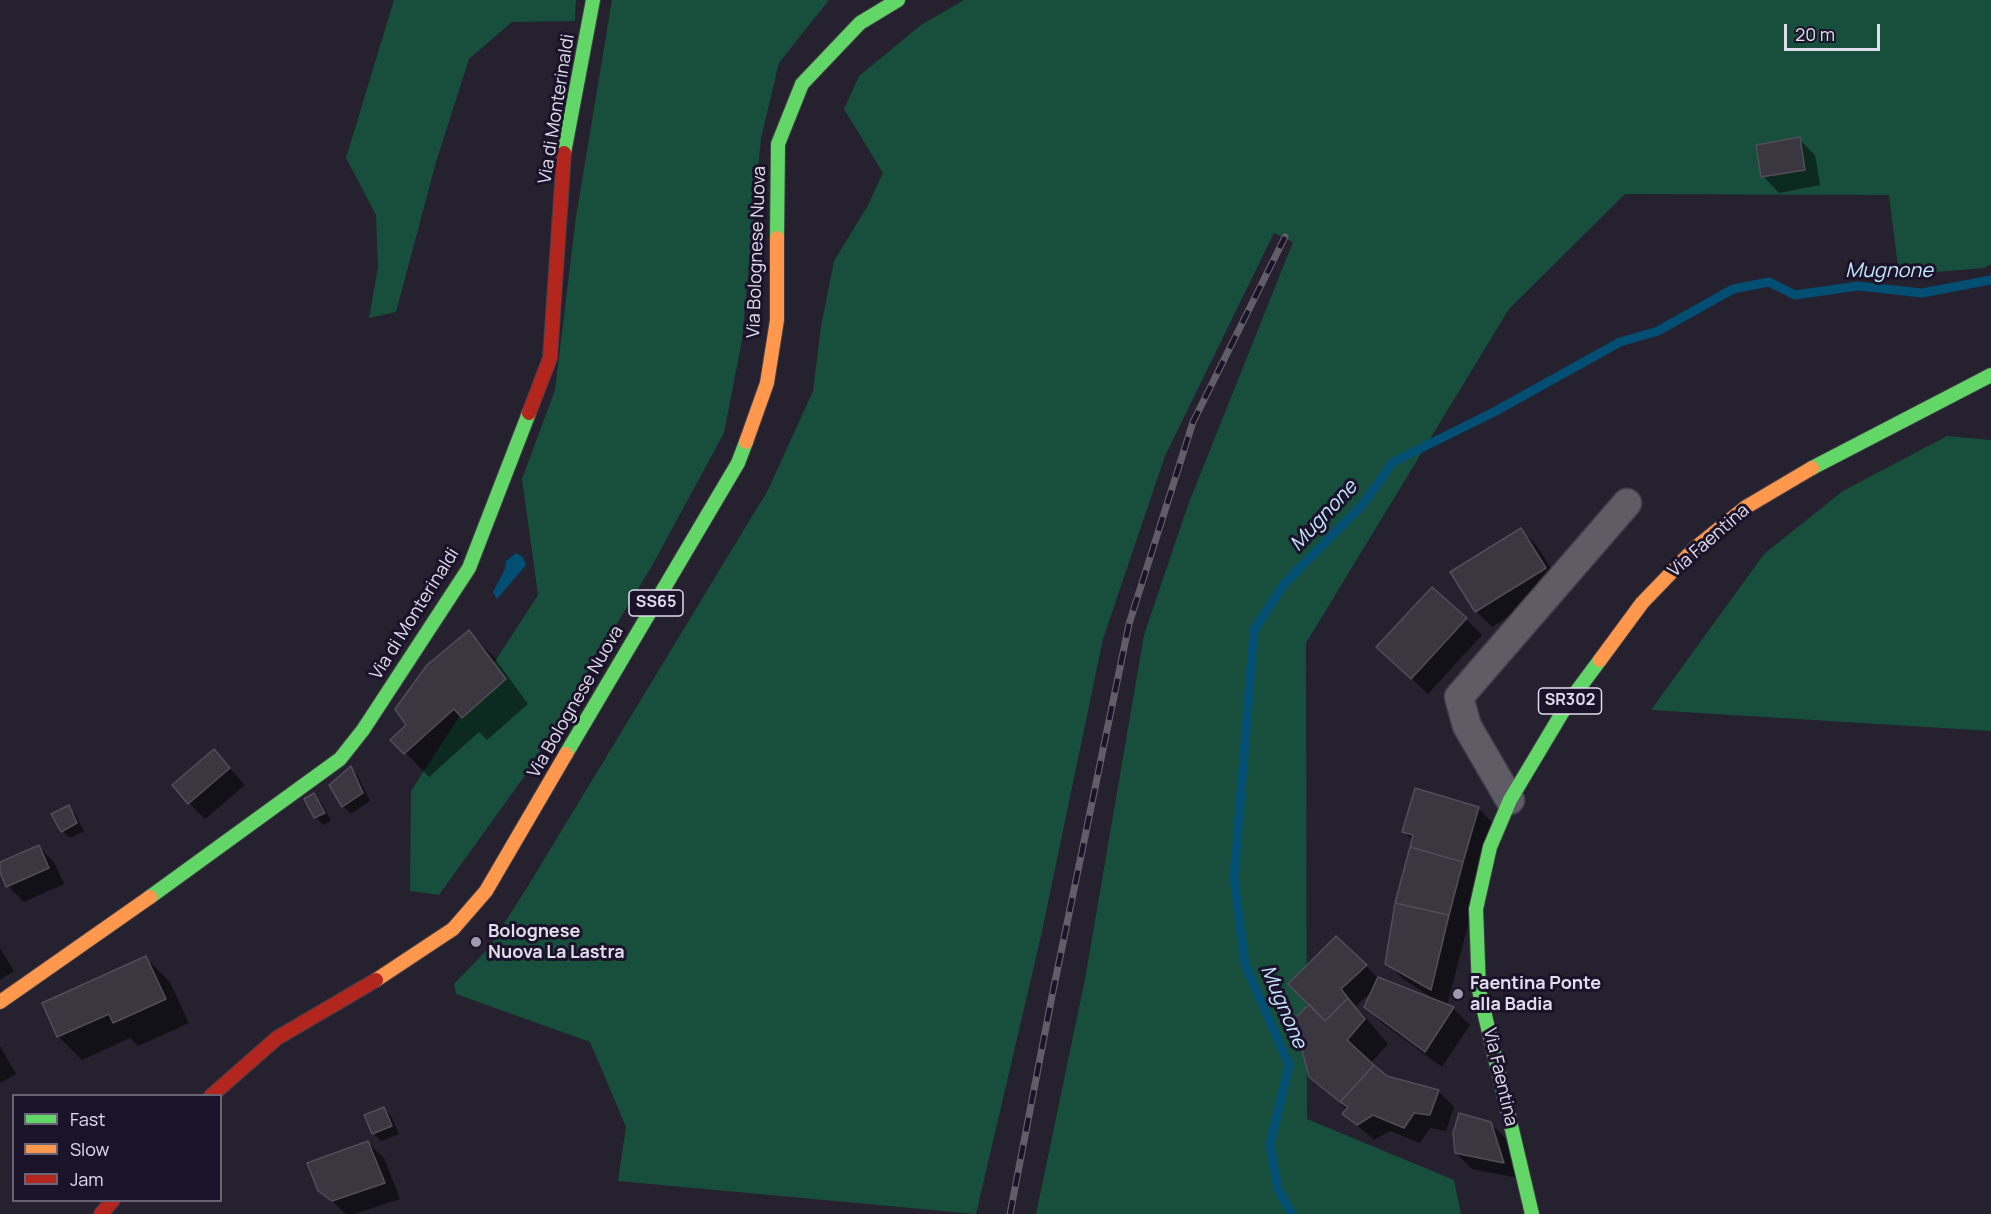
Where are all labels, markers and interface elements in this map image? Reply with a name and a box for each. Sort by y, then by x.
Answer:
scale bar [1787,12,1883,50]
text: 20 m [1795,22,1835,46]
street label: Via di Monterinaldi [535,33,579,185]
street label: Via Bolognese Nuova [743,166,771,338]
water label: Mugnone [1845,259,1933,283]
water label: Mugnone [1285,476,1363,556]
street label: Via Faentina [1664,500,1754,582]
street label: Via di Monterinaldi [366,544,464,684]
road number: SS65 [629,590,683,616]
street label: Via Bolognese Nuova [524,622,628,782]
road number: SR302 [1538,688,1602,714]
place label: Bolognese Nuova La Lastra [488,921,625,964]
marker: Bolognese Nuova La Lastra [469,935,483,949]
water label: Mugnone [1255,962,1311,1052]
place label: Faentina Ponte alla Badia [1470,973,1601,1016]
marker: Faentina Ponte alla Badia [1451,987,1465,1001]
street label: Via Faentina [1478,1026,1522,1128]
legend [12,1094,222,1202]
text: Fast [70,1107,105,1131]
text: Slow [70,1137,109,1161]
text: Jam [70,1167,104,1191]

